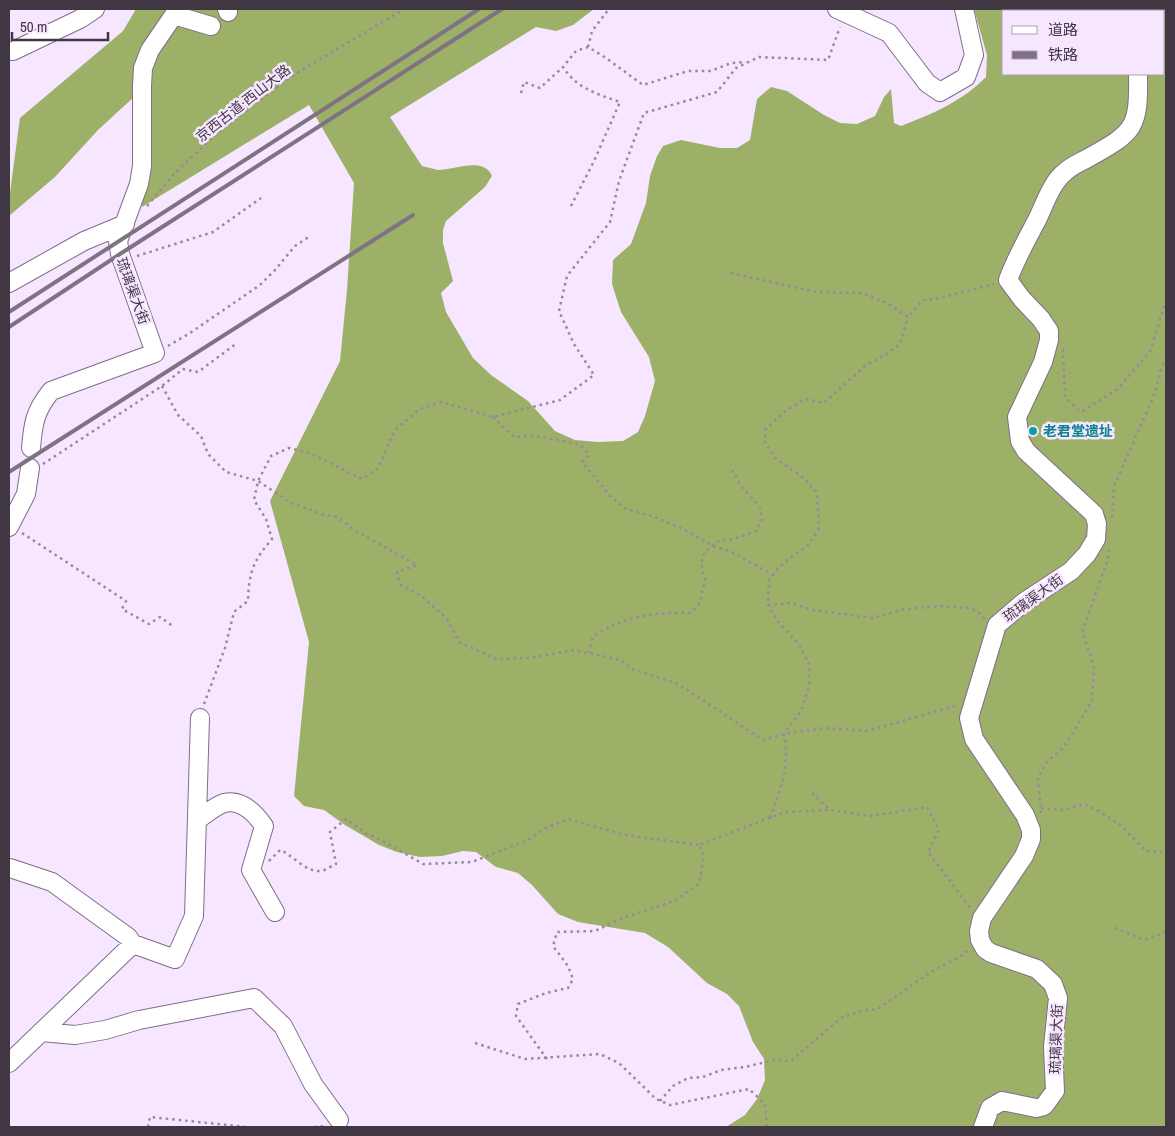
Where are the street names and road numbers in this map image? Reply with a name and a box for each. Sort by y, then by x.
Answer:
street label: 京西古道·西山大路 [192,60,294,146]
street label: 琉璃渠大街 [113,255,153,327]
street label: 琉璃渠大街 [999,570,1067,626]
street label: 琉璃渠大街 [1046,1004,1066,1074]

